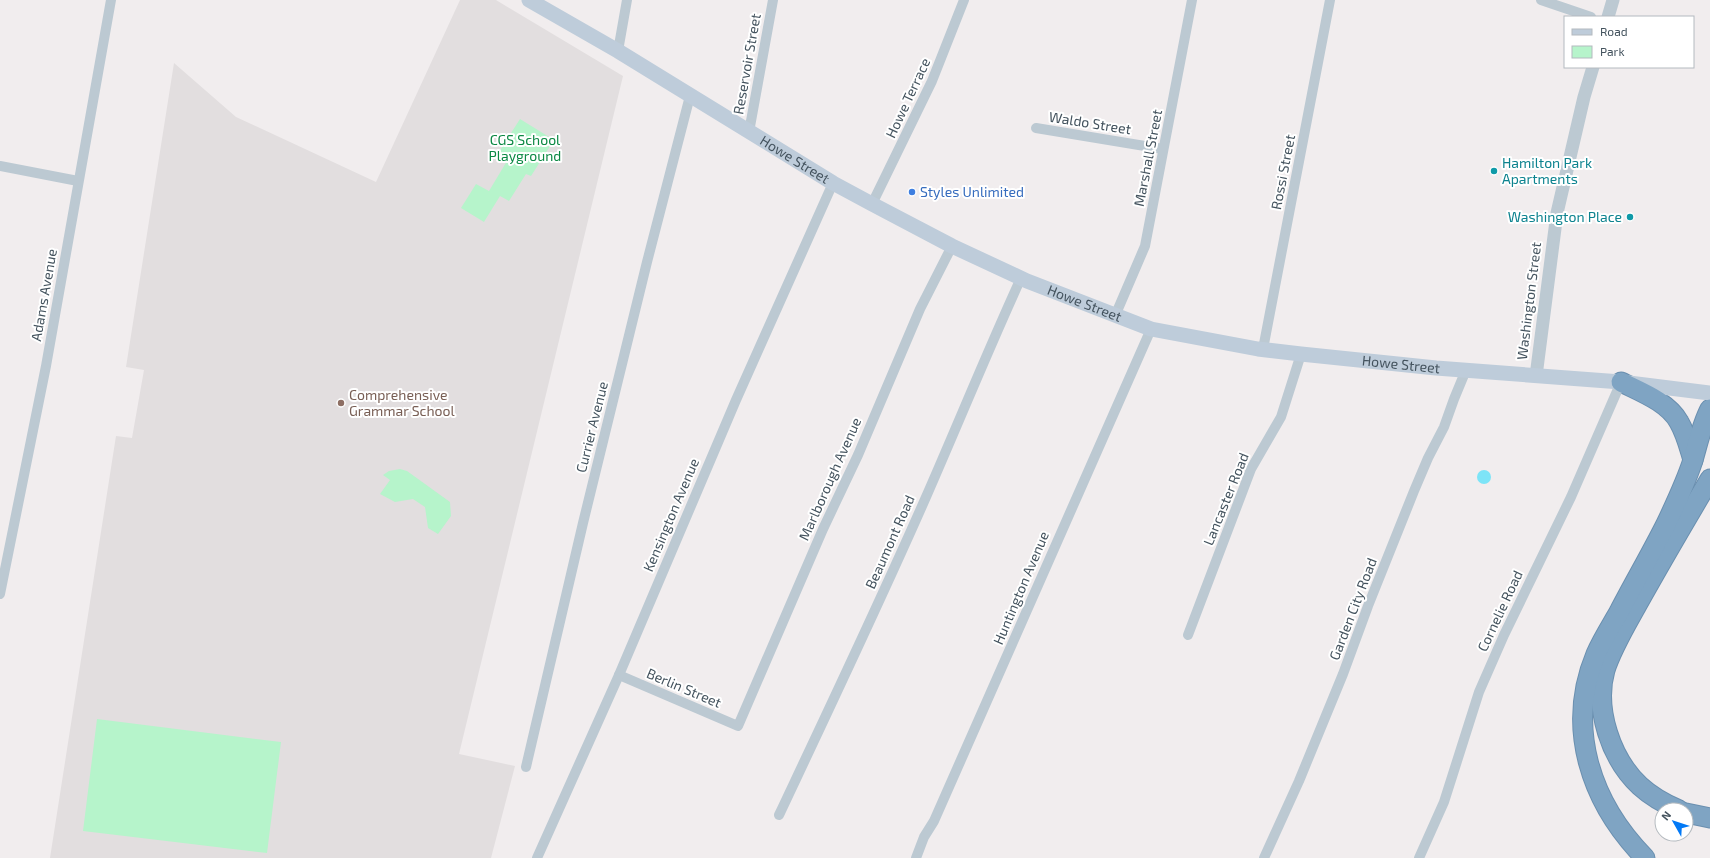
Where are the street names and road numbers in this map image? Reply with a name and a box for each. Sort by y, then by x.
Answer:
street label: Reservoir Street [729,12,764,116]
street label: Howe Terrace [882,55,933,141]
street label: Waldo Street [1048,108,1132,137]
street label: Marshall Street [1130,108,1165,208]
street label: Howe Street [757,131,833,187]
street label: Rossi Street [1267,133,1298,211]
street label: Washington Street [1513,241,1544,361]
street label: Adams Avenue [27,247,60,342]
street label: Howe Street [1045,281,1124,325]
street label: Howe Street [1361,351,1441,376]
street label: Currier Avenue [572,380,611,474]
street label: Marlborough Avenue [795,415,864,543]
street label: Lancaster Road [1199,450,1252,548]
street label: Kensington Avenue [639,456,702,574]
street label: Beaumont Road [861,492,918,591]
street label: Huntington Avenue [989,529,1052,647]
street label: Garden City Road [1325,555,1380,662]
street label: Cornelie Road [1473,567,1526,654]
street label: Berlin Street [644,664,724,711]

